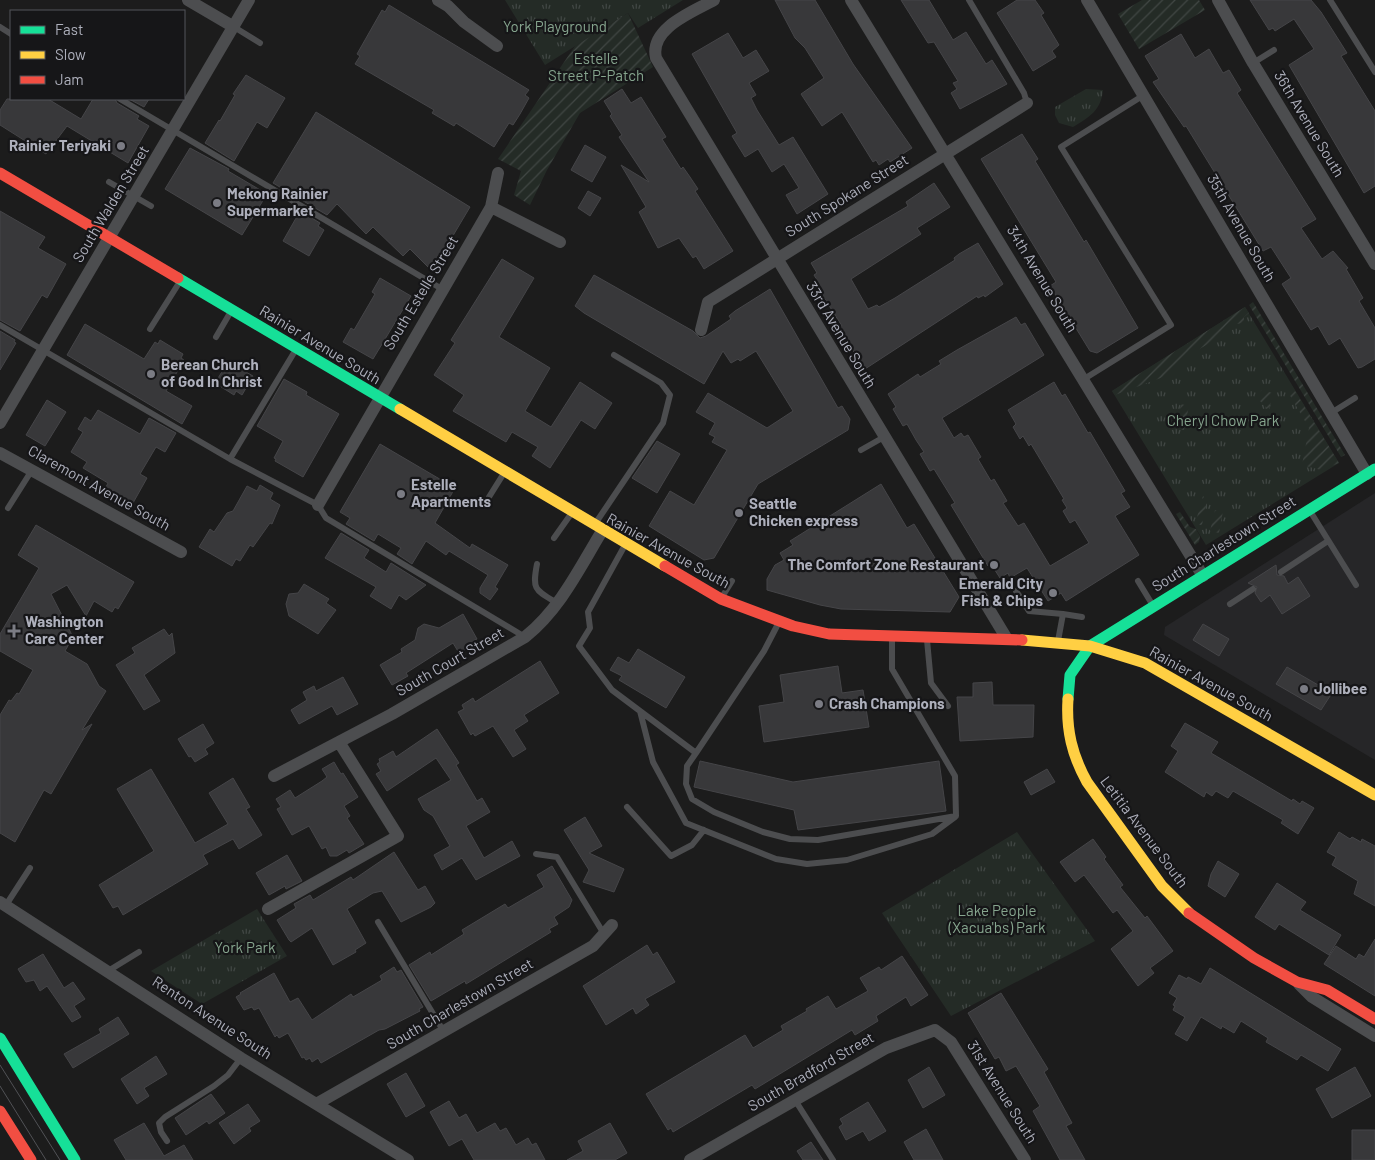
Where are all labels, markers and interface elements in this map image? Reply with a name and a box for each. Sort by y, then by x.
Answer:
legend [10,10,185,100]
park label: York Playground [503,17,607,35]
text: Fast [55,20,83,38]
text: Slow [55,45,86,63]
park label: Estelle Street P-Patch [548,49,644,84]
street label: 36th Avenue South [1271,67,1349,180]
text: Jam [55,70,84,88]
place label: Rainier Teriyaki [9,136,111,154]
marker: Rainier Teriyaki [115,140,127,152]
street label: South Walden Street [68,142,152,265]
street label: South Spokane Street [782,150,911,240]
street label: 35th Avenue South [1204,171,1280,284]
place label: Mekong Rainier Supermarket [227,184,328,219]
marker: Mekong Rainier Supermarket [211,197,223,209]
street label: 34th Avenue South [1004,222,1082,335]
street label: South Estelle Street [379,232,461,353]
street label: 33rd Avenue South [803,278,881,391]
street label: Rainier Avenue South [257,301,384,387]
place label: Berean Church of God In Christ [161,355,263,390]
marker: Berean Church of God In Christ [145,368,157,380]
park label: Cheryl Chow Park [1167,411,1280,429]
street label: Claremont Avenue South [25,441,174,534]
place label: Estelle Apartments [411,475,492,510]
marker: Estelle Apartments [395,488,407,500]
street label: South Charlestown Street [1148,491,1299,595]
place label: Seattle Chicken express [749,494,858,529]
marker: Seattle Chicken express [733,507,745,519]
street label: Rainier Avenue South [604,509,733,592]
place label: The Comfort Zone Restaurant [788,555,984,573]
marker: The Comfort Zone Restaurant [988,559,1000,571]
place label: Emerald City Fish & Chips [959,574,1043,609]
marker: Emerald City Fish & Chips [1047,587,1059,599]
place label: Washington Care Center [25,612,104,647]
street label: South Court Street [392,623,507,699]
marker: Washington Care Center [7,624,21,638]
street label: Rainier Avenue South [1147,642,1276,725]
place label: Jollibee [1314,679,1367,697]
marker: Jollibee [1298,683,1310,695]
place label: Crash Champions [829,694,945,712]
marker: Crash Champions [813,698,825,710]
street label: Letitia Avenue South [1097,772,1193,891]
park label: Lake People (Xacua'bs) Park [947,901,1046,936]
park label: York Park [214,938,276,956]
street label: South Charlestown Street [383,954,536,1053]
street label: Renton Avenue South [149,972,276,1063]
street label: South Bradford Street [744,1028,877,1115]
street label: 31st Avenue South [964,1037,1042,1146]

